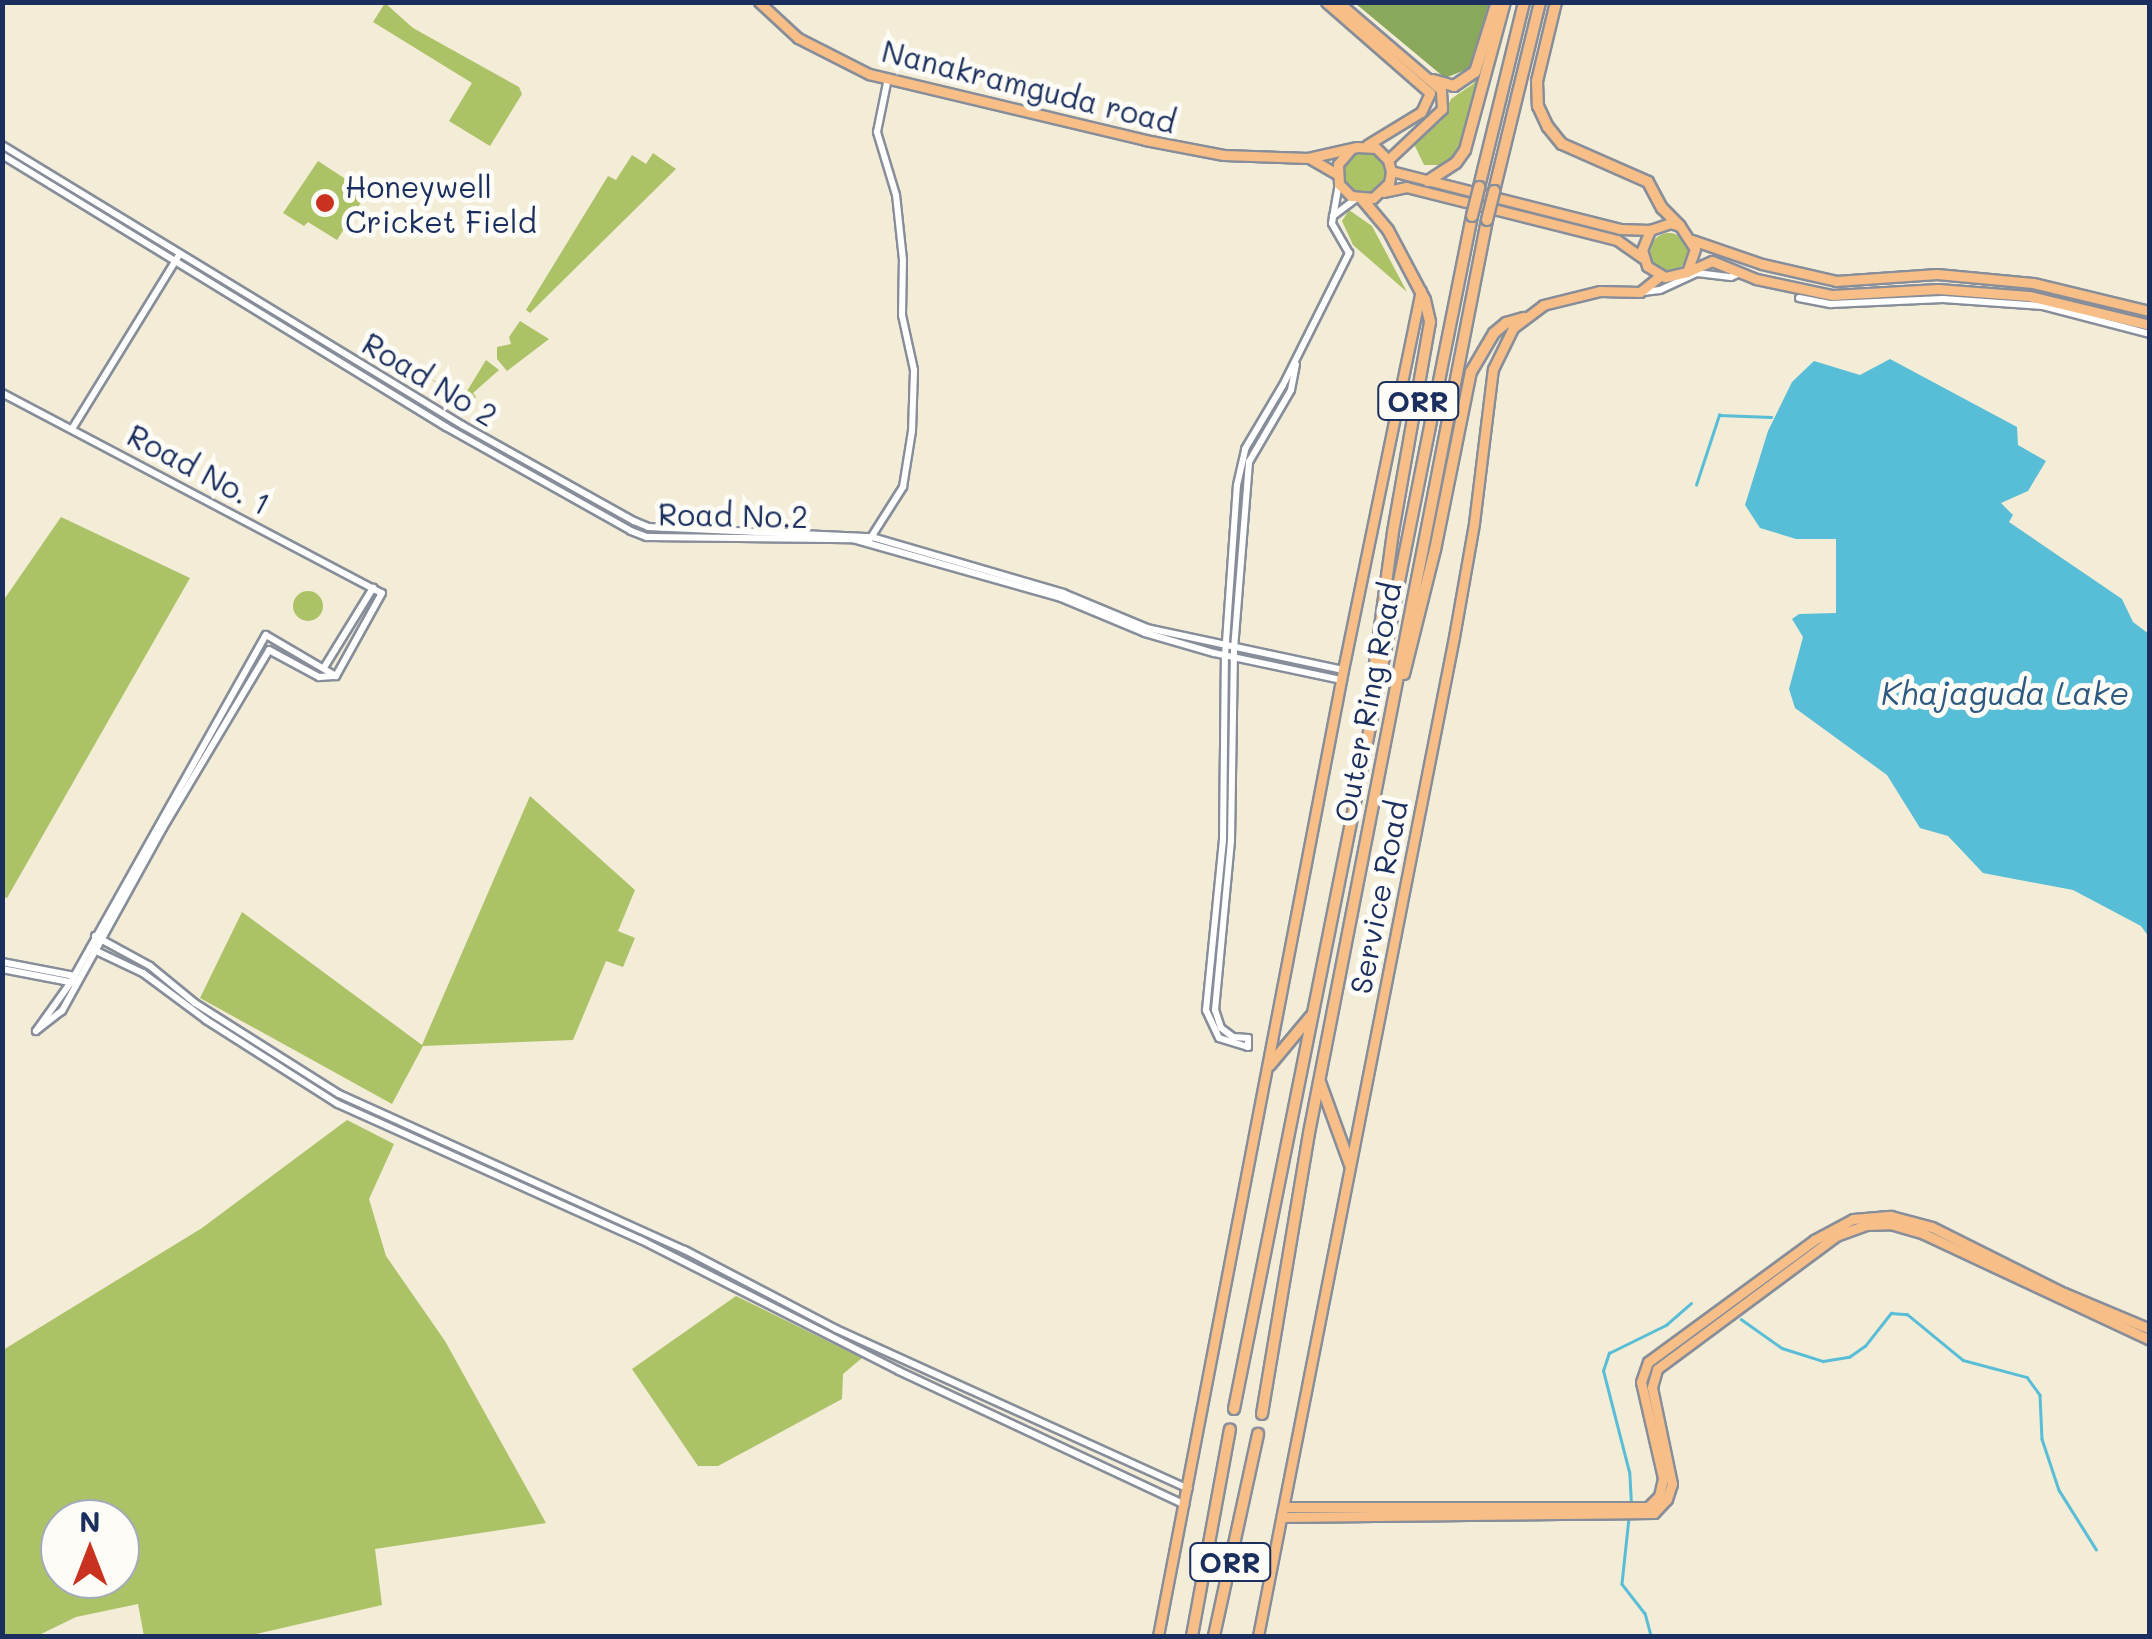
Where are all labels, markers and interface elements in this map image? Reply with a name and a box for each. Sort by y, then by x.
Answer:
street label: Nanakramguda road [878,32,1180,140]
place label: Honeywell Cricket Field [345,168,537,238]
marker: Honeywell Cricket Field [314,192,336,214]
street label: Road No 2 [356,325,504,433]
road number: ORR [1376,378,1460,424]
street label: Road No. 1 [122,416,276,522]
street label: Road No.2 [658,496,808,534]
street label: Outer Ring Road [1326,579,1408,825]
water label: Khajaguda Lake [1881,673,2129,711]
street label: Service Road [1342,797,1414,997]
north arrow [40,1499,140,1599]
text: N [79,1503,101,1539]
road number: ORR [1188,1539,1272,1585]

